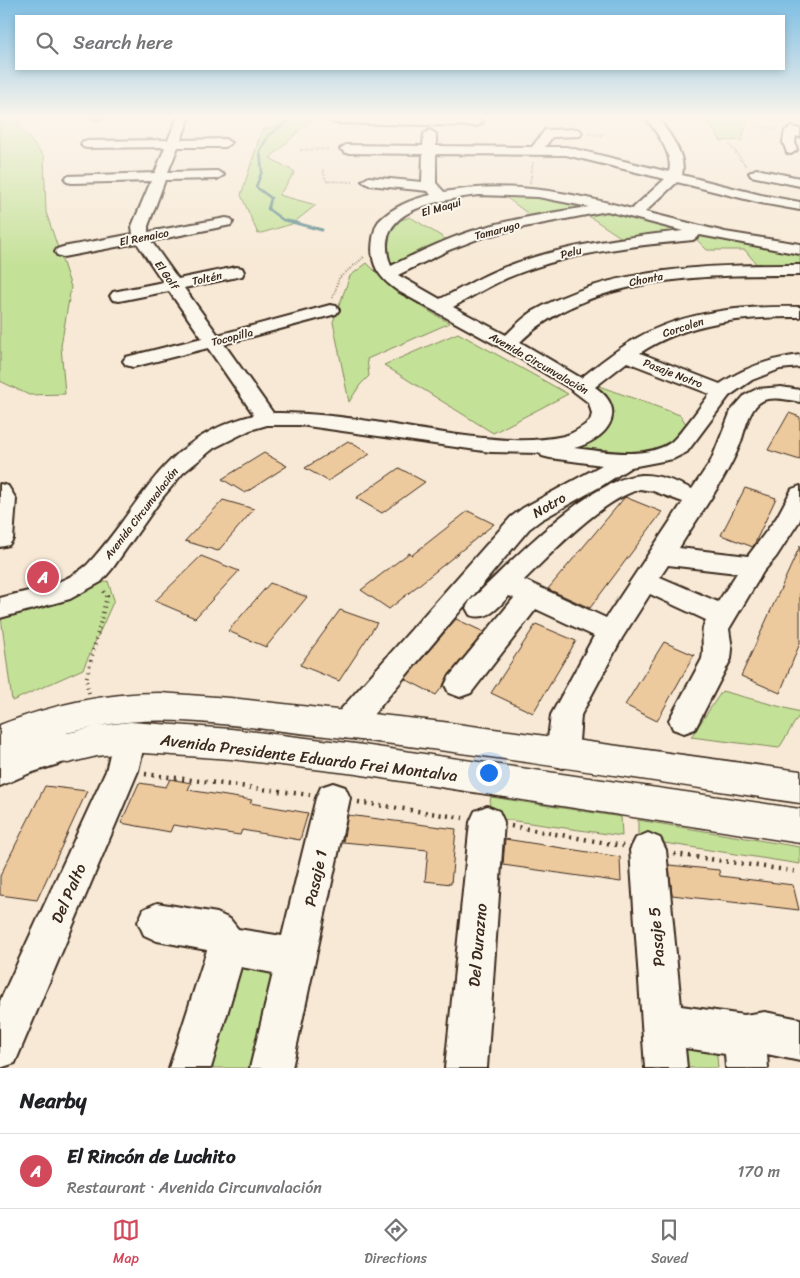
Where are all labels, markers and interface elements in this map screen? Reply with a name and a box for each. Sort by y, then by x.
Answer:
search box [15,15,785,70]
text: Search here [73,26,173,59]
icon: search [33,29,61,57]
street label: El Maqui [419,192,464,222]
street label: Tamarugo [472,215,522,246]
street label: El Renaico [118,223,171,252]
street label: Pelu [558,241,584,264]
street label: El Golf [150,257,184,295]
street label: Toltén [190,266,224,291]
street label: Chonta [628,267,665,292]
street label: Corcolen [660,312,706,343]
street label: Tocopilla [209,323,255,352]
street label: Avenida Circunvalación [485,327,592,400]
street label: Pasaje Notro [640,353,706,394]
street label: Avenida Circunvalación [99,463,183,564]
street label: Notro [527,486,571,525]
pin: A [27,558,59,596]
street label: Avenida Presidente Eduardo Frei Montalva [158,725,459,790]
your location [476,760,502,786]
street label: Pasaje 1 [295,847,336,909]
street label: Del Palto [42,859,95,928]
street label: Del Durazno [459,902,496,988]
street label: Pasaje 5 [639,906,674,968]
text: Nearby [20,1082,86,1120]
text: El Rincón de Luchito [67,1140,236,1173]
text: A [31,1157,41,1186]
text: 170 m [737,1157,780,1186]
text: Restaurant · Avenida Circunvalación [67,1173,322,1202]
tab: Map [112,1216,140,1271]
tab: Directions [364,1216,427,1271]
tab: Saved [651,1216,688,1271]

